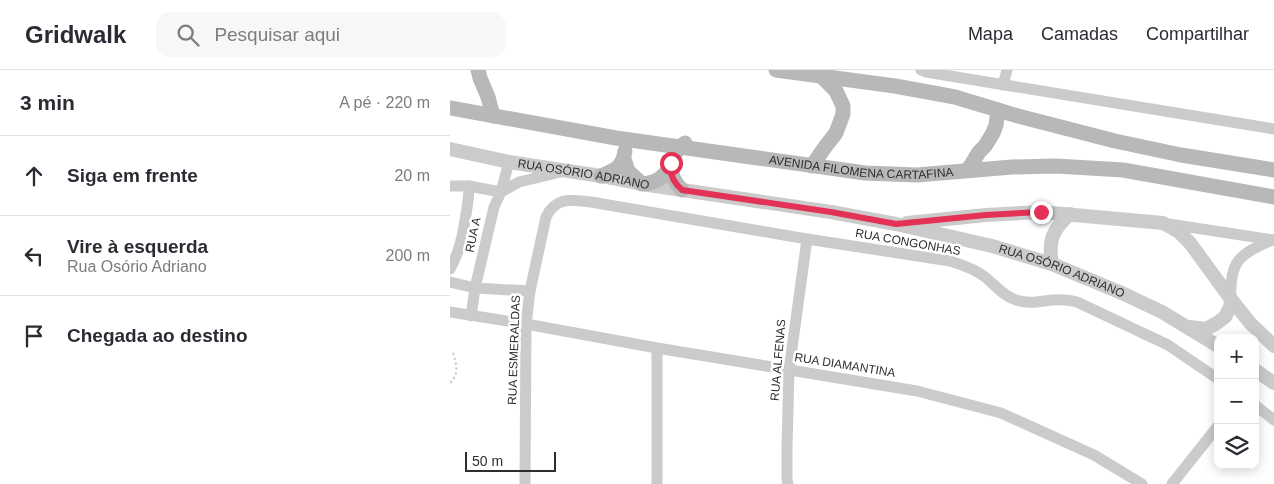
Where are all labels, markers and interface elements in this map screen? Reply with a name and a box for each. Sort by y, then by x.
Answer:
search box [156,12,506,57]
text: Gridwalk [25,21,126,48]
icon: search [174,21,202,49]
text: Pesquisar aqui [214,24,340,45]
text: Mapa [968,24,1013,44]
text: Camadas [1041,24,1118,44]
text: Compartilhar [1146,24,1249,44]
text: 3 min [20,91,75,114]
text: A pé · 220 m [339,94,430,111]
route start [660,152,683,175]
street label: AVENIDA FILOMENA CARTAFINA [768,153,954,182]
street label: RUA OSÓRIO ADRIANO [517,156,650,192]
icon: ahead [20,162,48,190]
text: Siga em frente [67,165,198,186]
text: 20 m [394,167,430,184]
route end [1030,201,1053,224]
street label: RUA A [462,216,484,254]
street label: RUA CONGONHAS [854,226,962,258]
text: Vire à esquerda [67,236,208,257]
street label: RUA OSÓRIO ADRIANO [997,241,1127,301]
icon: left [20,242,48,270]
text: 200 m [386,247,430,264]
text: Rua Osório Adriano [67,258,207,275]
street label: RUA ESMERALDAS [505,295,523,405]
street label: RUA ALFENAS [767,319,789,401]
icon: arrive [20,322,48,350]
text: Chegada ao destino [67,325,248,346]
map controls [1214,334,1259,469]
button: + [1214,334,1259,379]
street label: RUA DIAMANTINA [794,350,896,380]
button: − [1214,379,1259,424]
button: layers [1214,424,1259,469]
scale bar [465,449,556,472]
text: 50 m [472,453,503,469]

